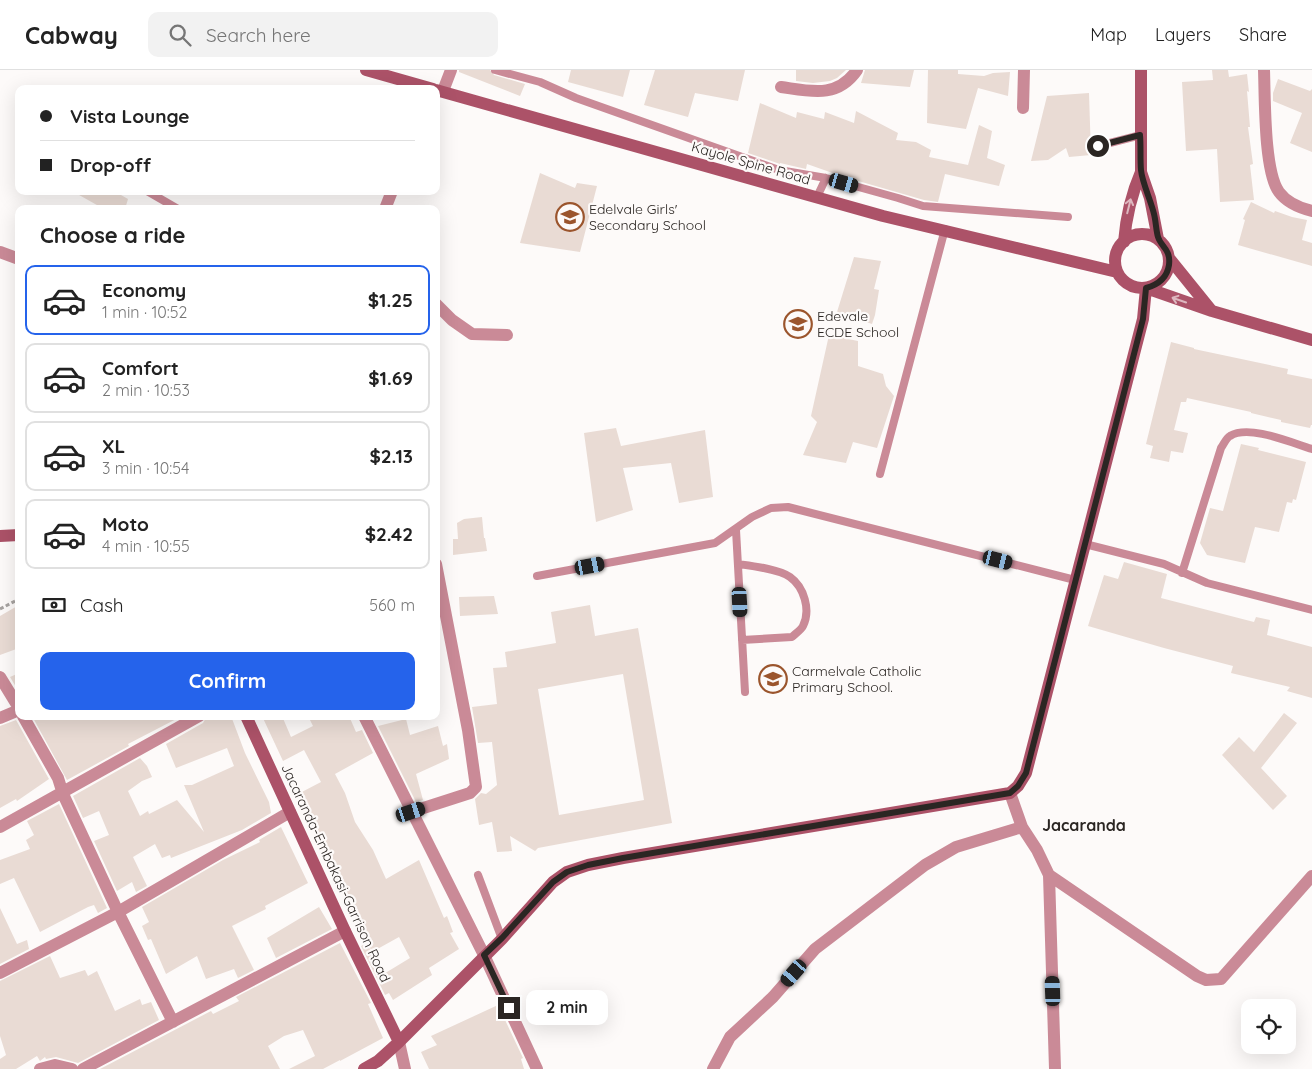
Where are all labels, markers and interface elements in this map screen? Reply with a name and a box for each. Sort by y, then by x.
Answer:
search box [148,12,498,57]
text: Cabway [25,20,118,50]
icon: search [166,21,194,49]
text: Search here [206,23,311,47]
text: Map [1090,23,1127,46]
text: Layers [1155,23,1211,46]
text: Share [1239,23,1287,46]
text: Vista Lounge [70,104,190,128]
route start [1087,135,1109,157]
street label: Kayole Spine Road [689,137,813,189]
text: Drop-off [70,153,151,177]
car [827,172,860,194]
one-way arrow [1125,198,1134,214]
place label: Edelvale Girls' Secondary School [589,200,706,234]
school or university icon: Edelvale Girls' Secondary School [555,202,585,232]
text: Choose a ride [40,221,185,249]
icon: car [42,278,87,323]
text: Economy [102,278,186,302]
text: $1.25 [368,288,413,312]
one-way arrow [1172,295,1187,304]
text: 1 min · 10:52 [102,302,187,322]
place label: Edevale ECDE School [817,307,899,341]
school or university icon: Edevale ECDE School [783,309,813,339]
icon: car [42,356,87,401]
text: Comfort [102,356,179,380]
text: $1.69 [368,366,413,390]
text: 2 min · 10:53 [102,380,190,400]
icon: car [42,434,87,479]
text: XL [102,434,125,458]
text: $2.13 [369,444,413,468]
text: 3 min · 10:54 [102,458,189,478]
icon: car [42,512,87,557]
text: Moto [102,512,149,536]
text: $2.42 [365,522,413,546]
text: 4 min · 10:55 [102,536,190,556]
car [981,549,1014,571]
car [573,556,606,576]
car [731,587,748,617]
icon: cash [40,591,68,619]
text: Cash [80,593,124,617]
text: 560 m [369,595,415,615]
button: Confirm [40,652,415,710]
place label: Carmelvale Catholic Primary School. [792,662,922,696]
school or university icon: Carmelvale Catholic Primary School. [758,664,788,694]
street label: Jacaranda-Embakasi-Garrison Road [277,761,395,985]
car [394,800,427,824]
district label: Jacaranda [1042,815,1126,835]
car [778,957,809,989]
car [1044,976,1061,1006]
callout: 2 min [526,990,609,1026]
route end [498,997,520,1019]
text: 2 min [546,997,588,1017]
map controls [1241,999,1296,1054]
button: locate [1241,999,1296,1054]

